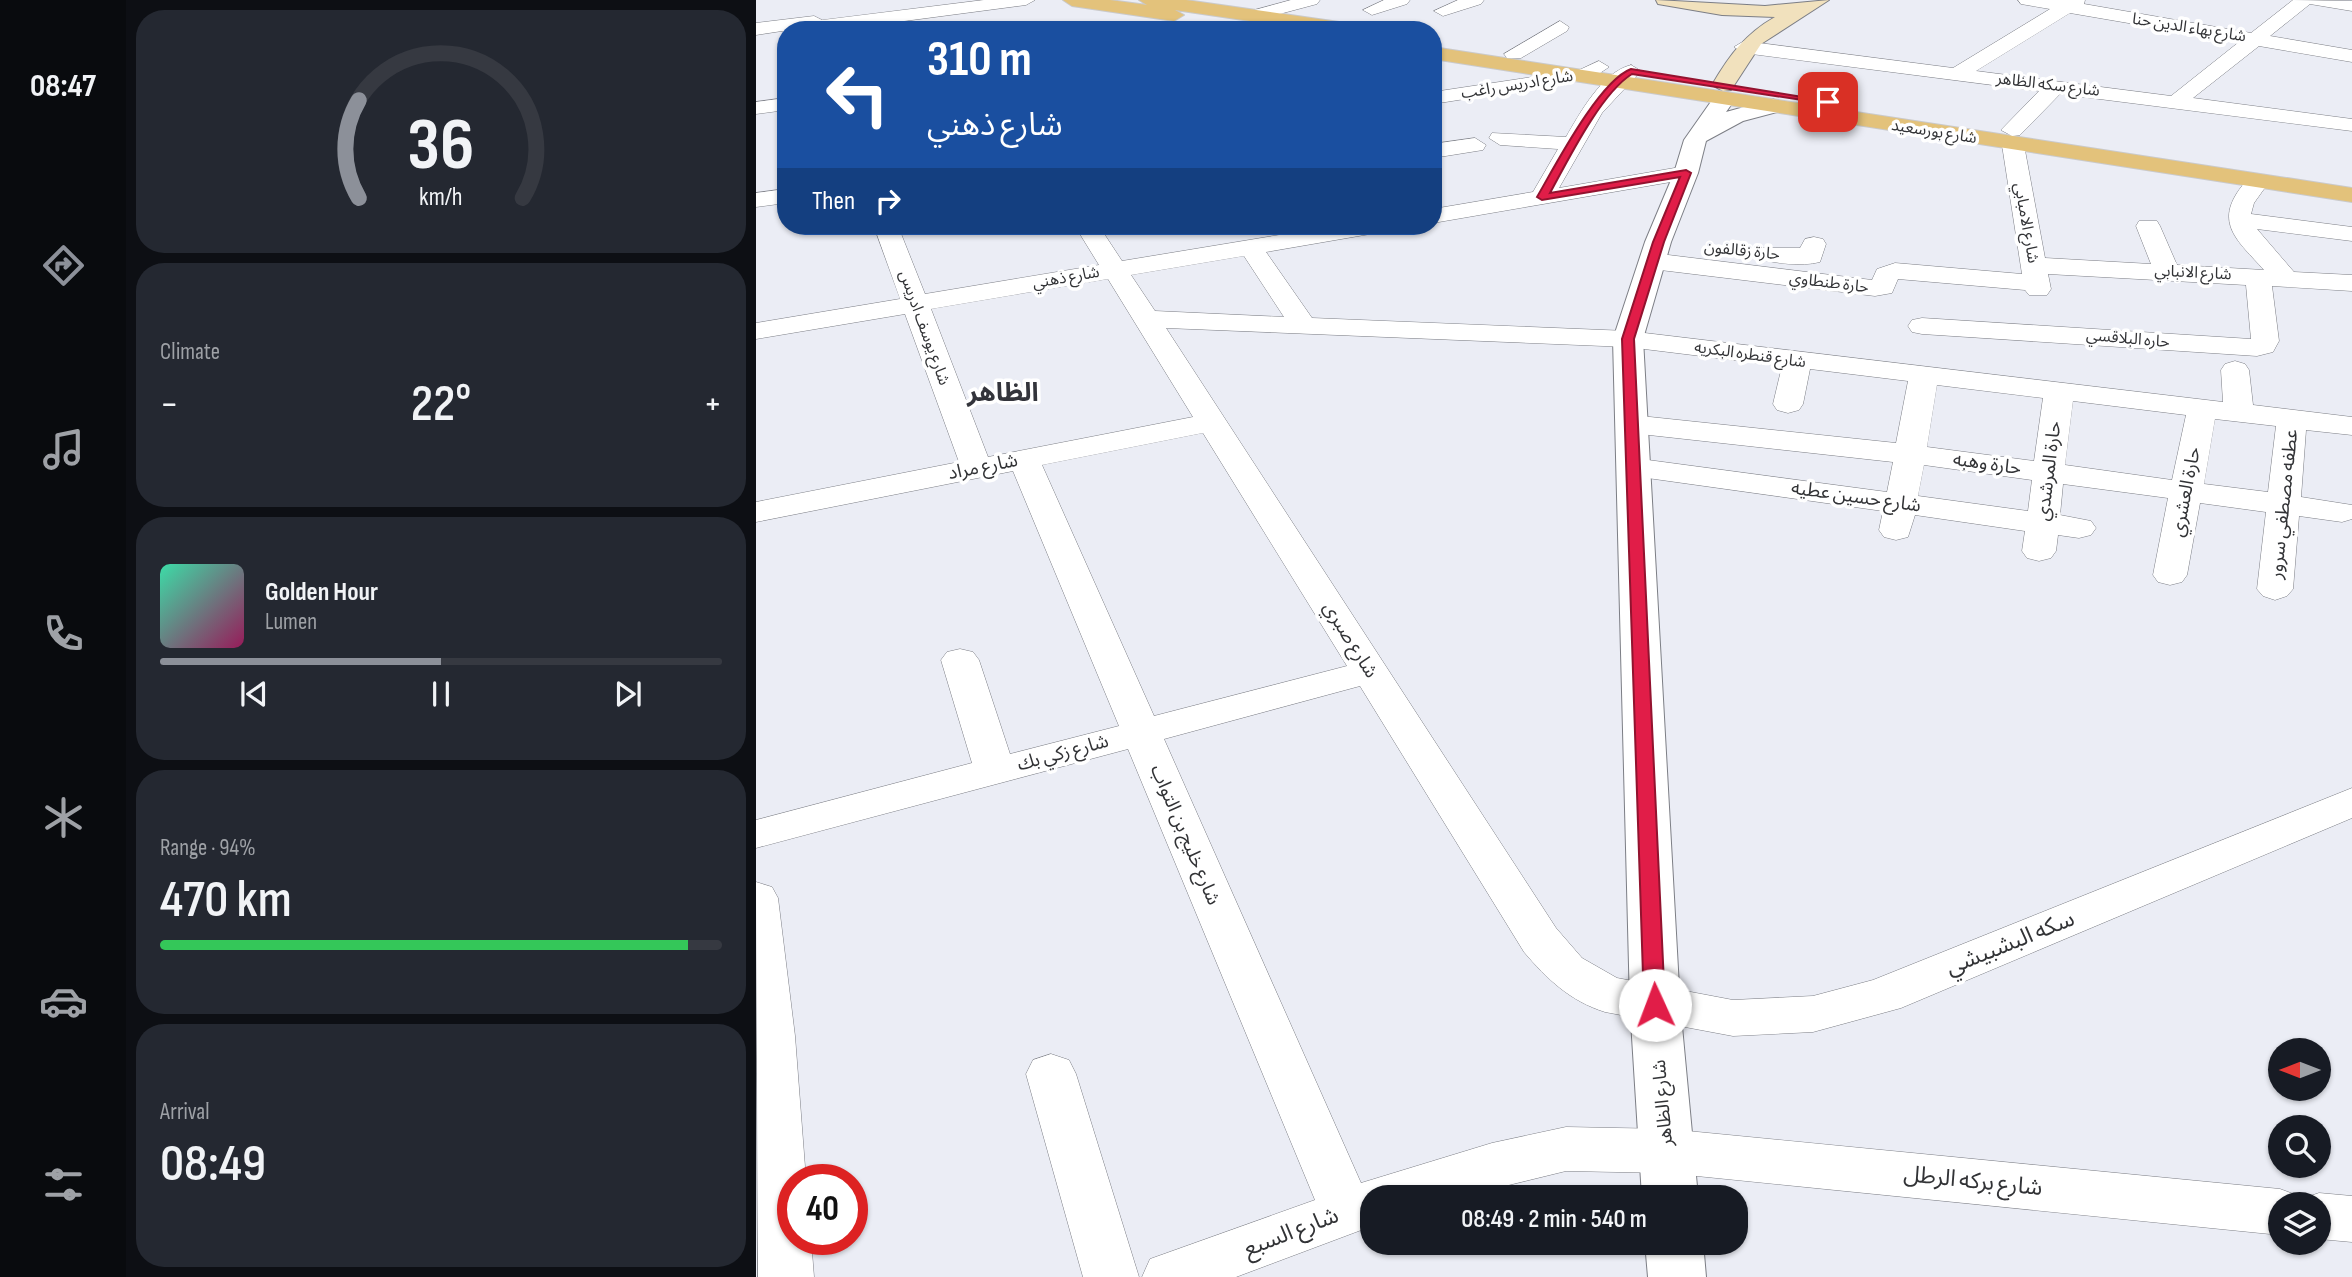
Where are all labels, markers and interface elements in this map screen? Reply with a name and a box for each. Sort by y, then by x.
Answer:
street label: شارع بهاء الدين حنا [2130,10,2247,48]
text: 310 m [927,31,1032,90]
icon: left [812,49,903,140]
text: 08:47 [30,67,96,106]
street label: شارع ادريس راغب [1460,67,1575,105]
street label: شارع سكه الظاهر [1994,69,2101,103]
pin [1798,72,1858,132]
icon: arrive [1809,83,1847,121]
text: 36 [408,102,474,190]
text: شارع ذهني [927,106,1063,145]
street label: شارع بورسعيد [1890,116,1978,150]
street label: شارع الامبابي [2008,181,2042,265]
text: km/h [419,182,463,213]
icon: right [869,182,907,220]
text: Then [812,186,855,217]
street label: حارة زقالفون [1703,238,1781,264]
icon: directions [39,241,88,290]
street label: شارع الانبابي [2154,261,2232,287]
street label: شارع ذهني [1031,263,1101,295]
street label: شارع يوسف ادريس [893,268,954,389]
street label: حارة طنطاوي [1788,269,1870,299]
street label: حاره البلاقسي [2085,326,2171,354]
text: Climate [160,338,220,366]
street label: شارع قنطره البكريه [1693,338,1807,374]
text: 22° [411,373,471,436]
district label: الظاهر [966,378,1039,409]
text: − [160,382,179,427]
text: + [703,382,722,427]
street label: حارة المرشدي [2031,420,2069,523]
icon: music [39,425,88,474]
street label: عطفه مصطفي سرور [2265,428,2306,581]
street label: حارة العشري [2166,445,2208,539]
street label: حارة وهبه [1951,448,2023,480]
street label: شارع مراد [946,449,1020,486]
street label: شارع حسين عطيه [1790,477,1922,518]
text: Golden Hour [265,577,378,608]
street label: شارع صبري [1315,598,1382,684]
text: Lumen [265,608,317,636]
icon: phone [39,609,88,658]
icon: previous [235,675,273,713]
icon: pause [422,675,460,713]
icon: next [609,675,647,713]
street label: شارع زكي بك [1015,730,1112,779]
street label: شارع خليج بن التواب [1143,761,1225,909]
icon: climate [39,793,88,842]
text: Range · 94% [160,834,256,862]
text: 470 km [160,869,292,932]
street label: سكه البشبيشي [1942,904,2079,984]
position arrow [1618,968,1692,1042]
icon: car [39,977,88,1026]
north arrow [2268,1038,2331,1101]
map controls [2268,1038,2331,1255]
street label: شارع الظاهر [1648,1059,1679,1148]
text: Arrival [160,1098,209,1126]
button: search [2268,1115,2331,1178]
text: 08:49 [160,1133,266,1196]
icon: filters [39,1160,88,1209]
street label: شارع بركه الرطل [1902,1160,2044,1204]
speed limit sign: 40 [777,1164,868,1255]
button: layers [2268,1192,2331,1255]
street label: شارع السبع [1239,1201,1343,1265]
text: 08:49 · 2 min · 540 m [1461,1204,1647,1235]

